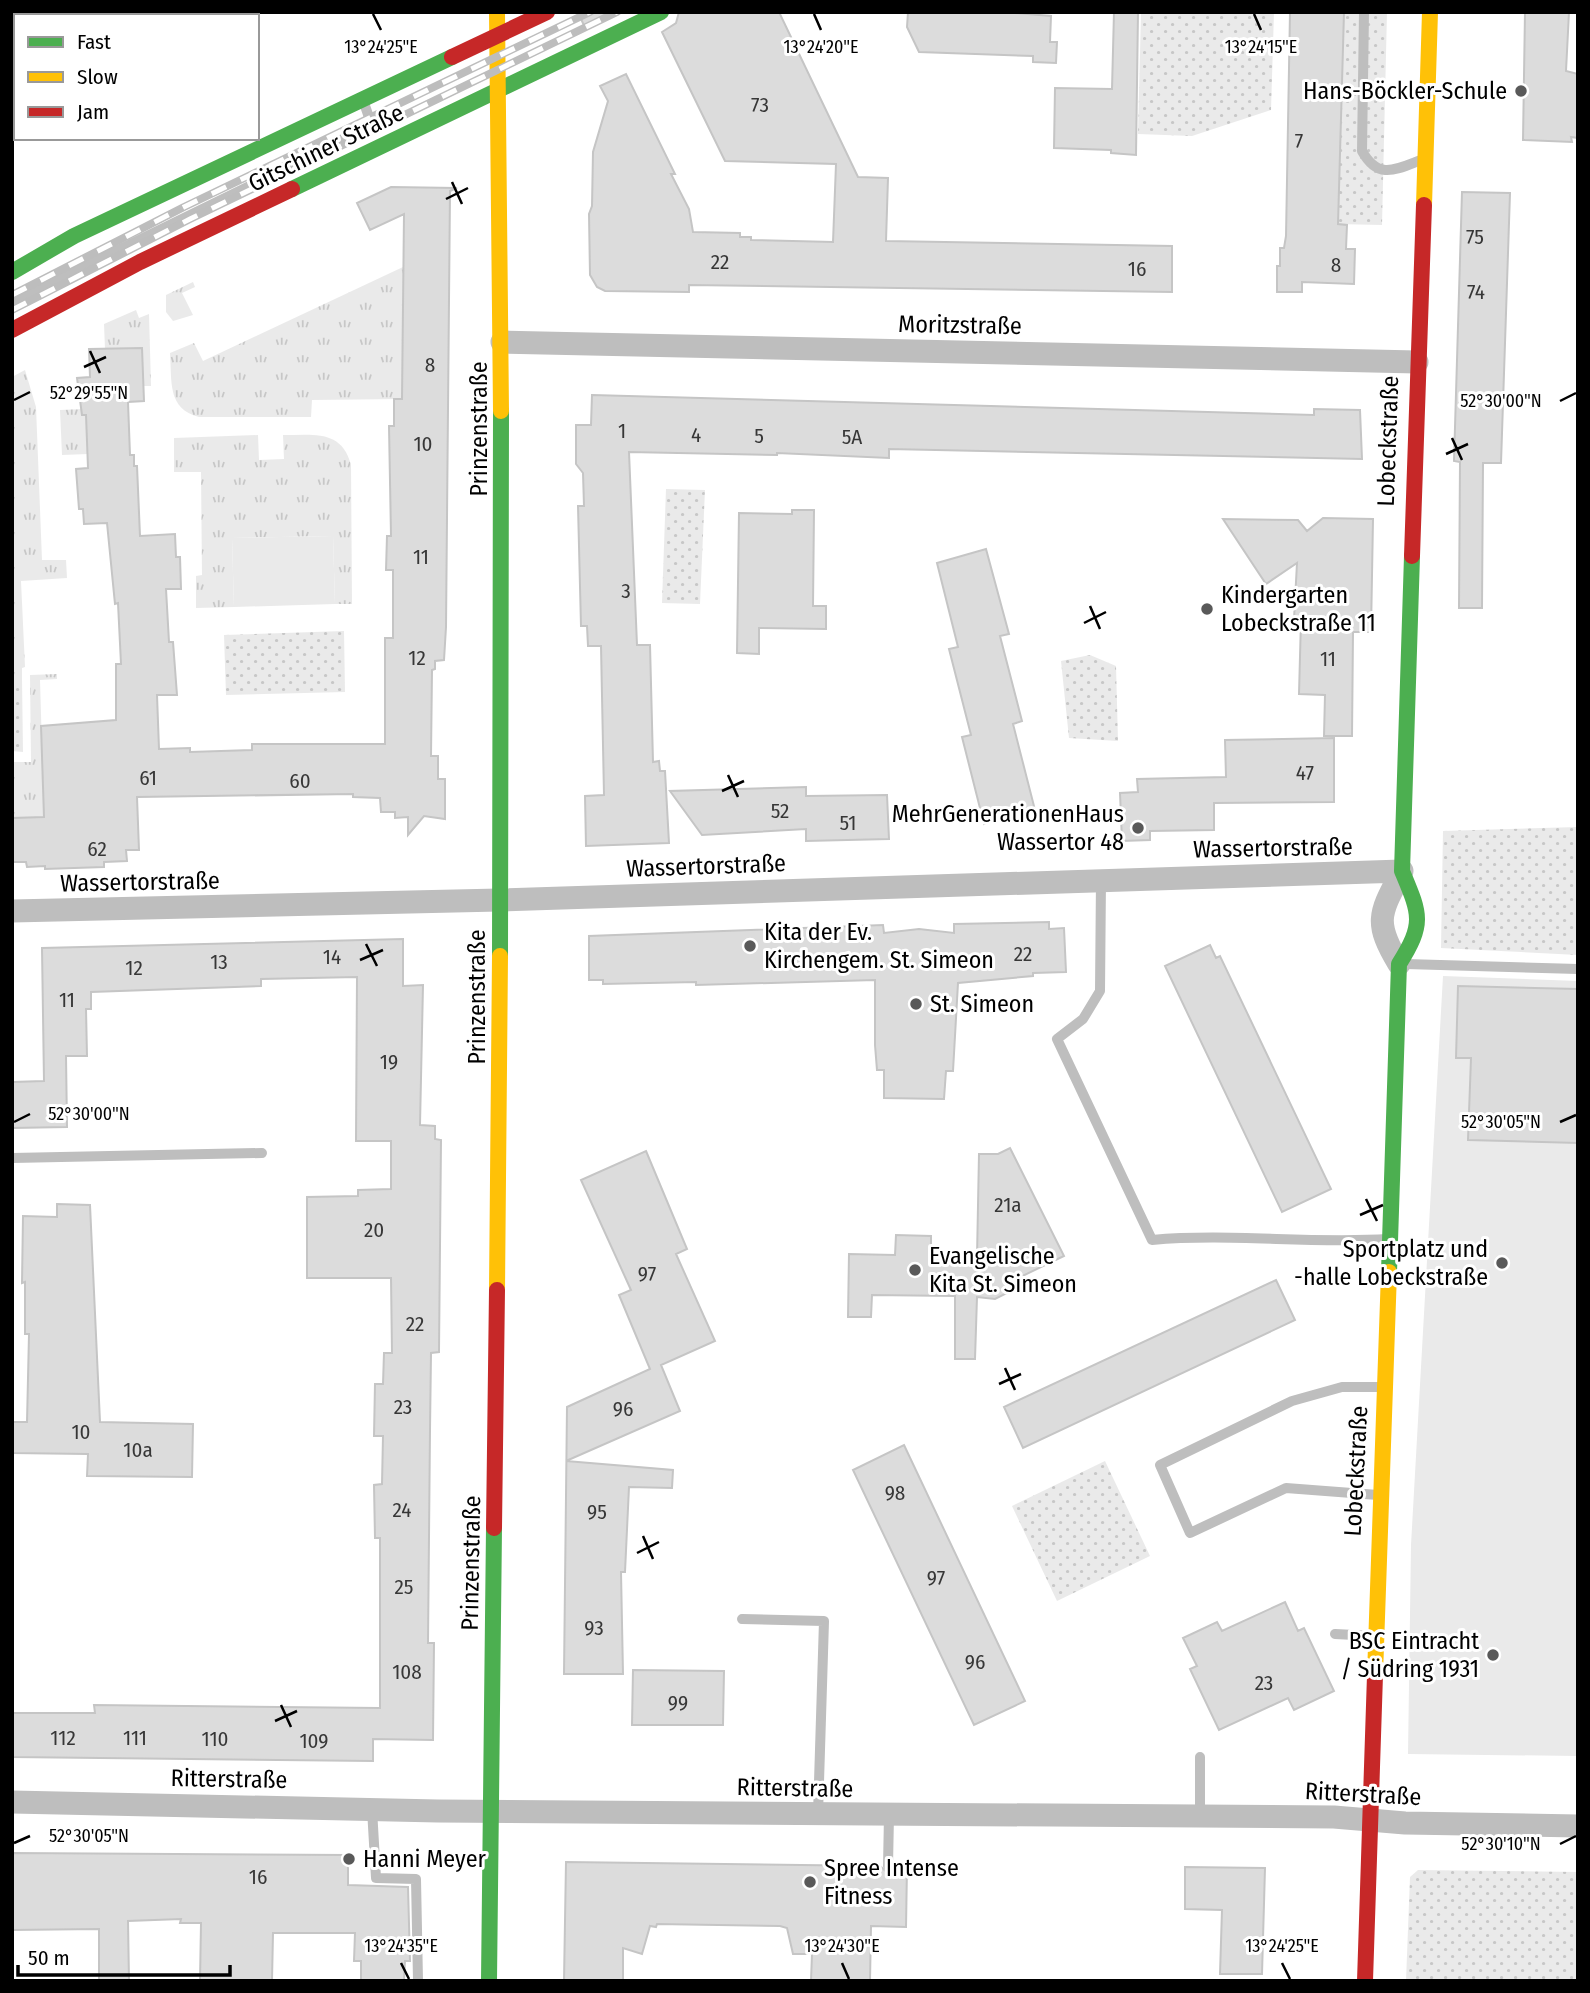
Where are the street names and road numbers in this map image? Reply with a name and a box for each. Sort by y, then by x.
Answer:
street label: Gitschiner Straße [244,98,408,198]
street label: Moritzstraße [898,310,1022,340]
street label: Prinzenstraße [465,361,493,497]
street label: Lobeckstraße [1372,375,1404,507]
street label: Wassertorstraße [1193,833,1353,863]
street label: Wassertorstraße [626,849,786,883]
street label: Wassertorstraße [60,867,220,897]
street label: Prinzenstraße [463,929,491,1065]
street label: Lobeckstraße [1339,1405,1373,1537]
street label: Prinzenstraße [456,1495,486,1631]
street label: Ritterstraße [170,1764,288,1794]
street label: Ritterstraße [736,1773,854,1803]
street label: Ritterstraße [1304,1777,1422,1811]

